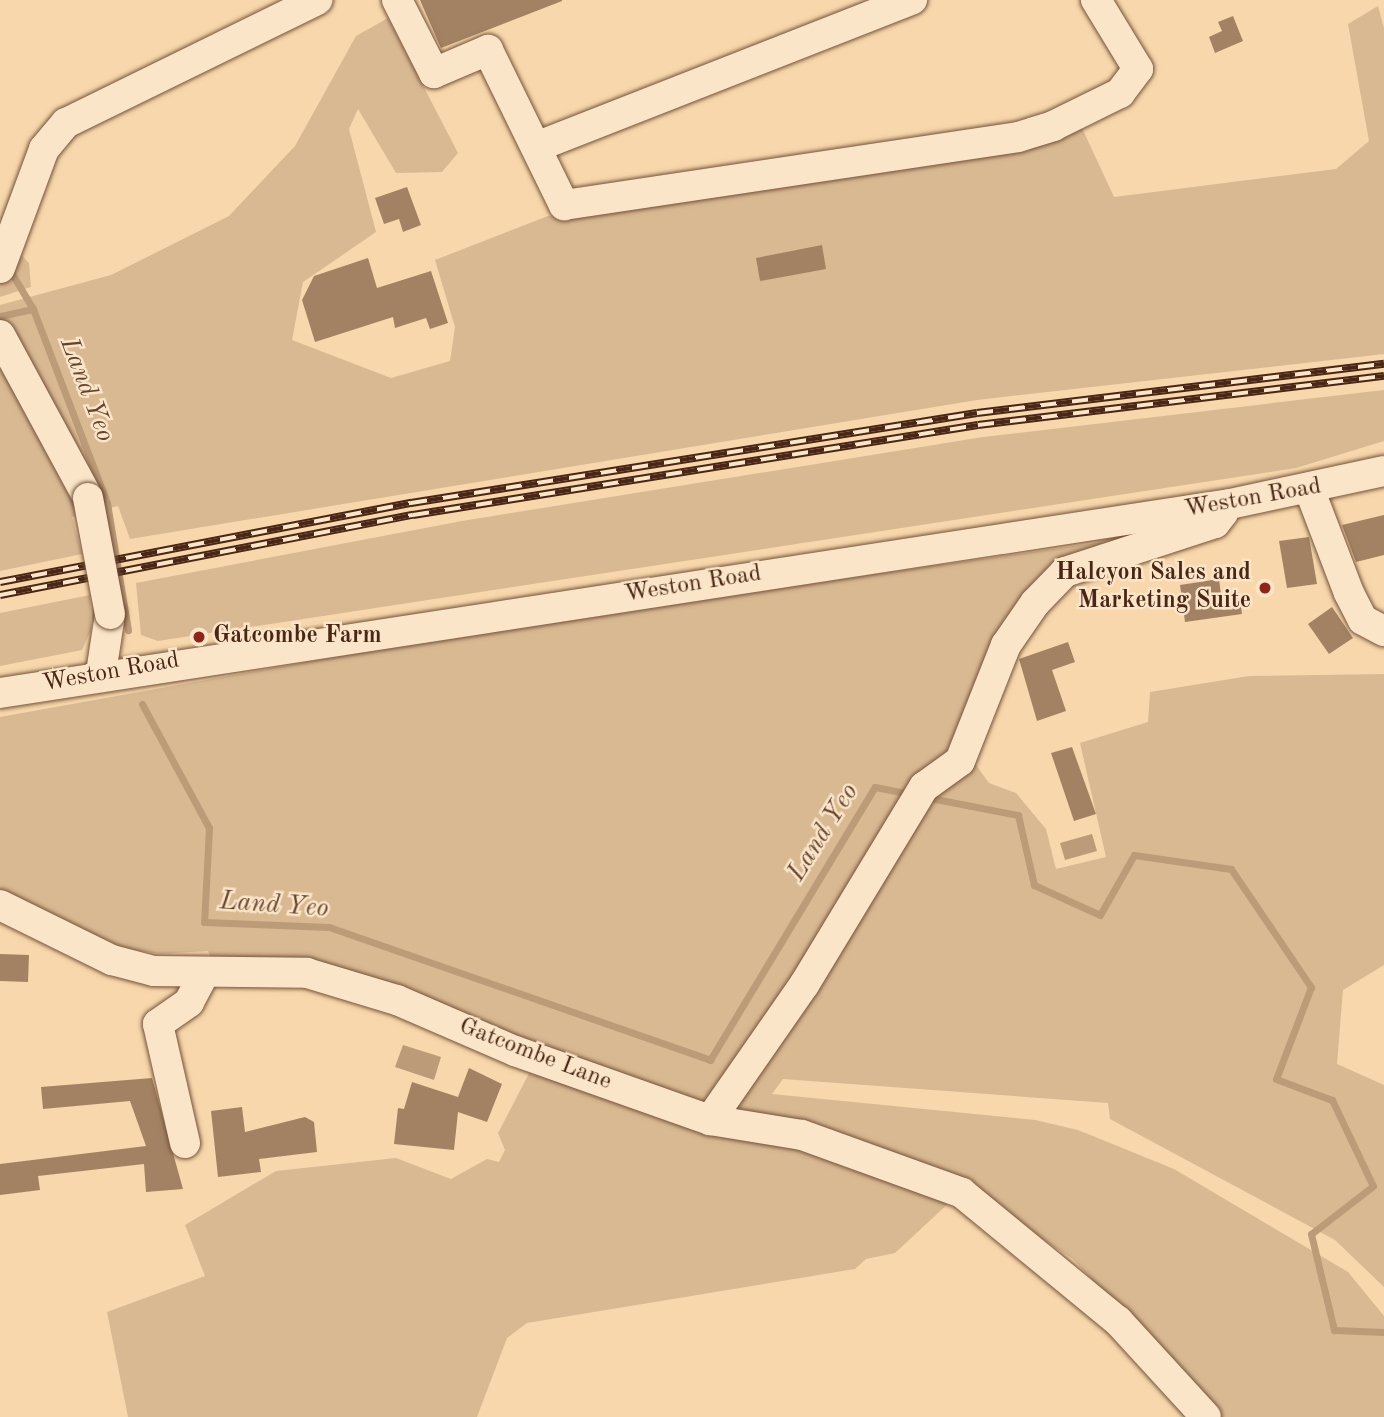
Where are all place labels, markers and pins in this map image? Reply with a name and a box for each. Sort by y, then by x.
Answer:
place label: Halcyon Sales and Marketing Suite [1056,560,1251,616]
marker: Halcyon Sales and Marketing Suite [1257,580,1273,596]
place label: Gatcombe Farm [213,623,382,651]
marker: Gatcombe Farm [191,629,207,645]

